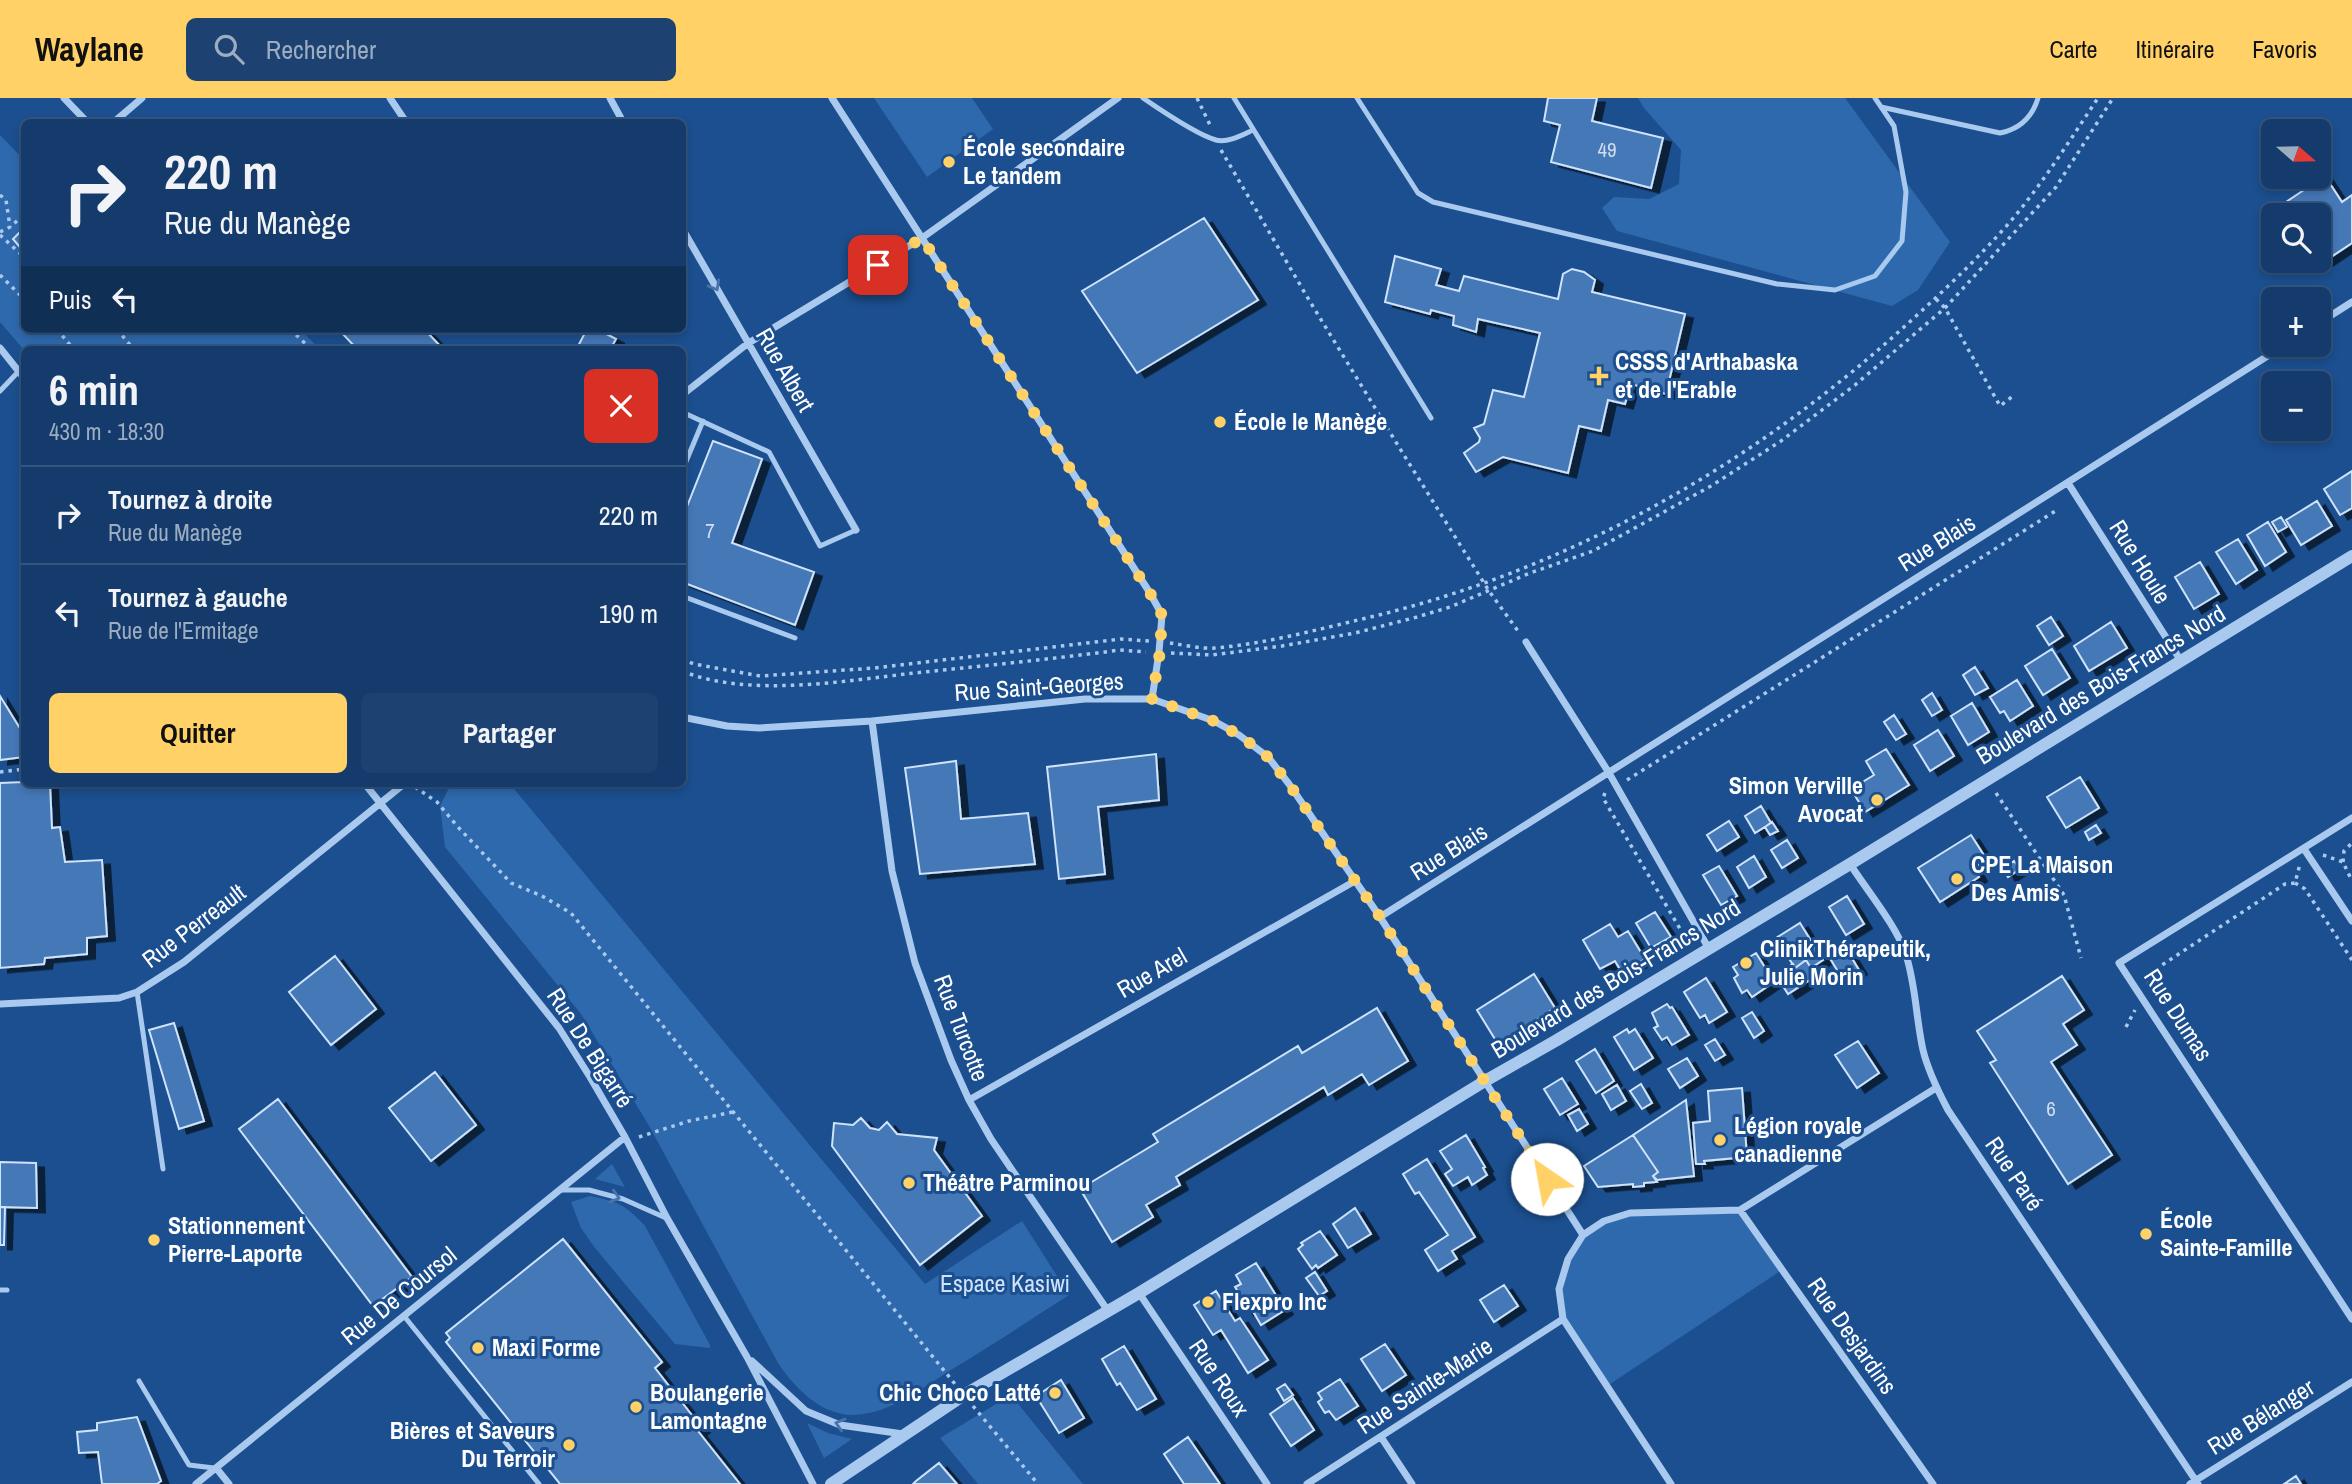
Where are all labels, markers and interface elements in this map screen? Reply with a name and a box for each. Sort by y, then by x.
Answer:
search box [186,18,676,81]
text: Waylane [35,27,144,71]
icon: search [210,30,248,68]
text: Rechercher [266,32,376,67]
text: Carte [2049,33,2098,65]
text: Itinéraire [2136,33,2214,65]
text: Favoris [2252,33,2317,65]
north arrow [2261,119,2331,189]
map controls [2261,119,2331,441]
place label: École secondaire Le tandem [963,131,1125,191]
house number: 49 [1597,135,1617,164]
text: 220 m [164,138,278,204]
icon: right [49,147,140,238]
marker: École secondaire Le tandem [941,154,957,170]
text: Rue du Manège [164,201,351,244]
button: search [2261,203,2331,273]
pin [848,235,908,295]
icon: arrive [859,246,897,284]
one-way arrow [707,279,720,291]
icon: left [106,280,144,318]
text: Puis [49,282,92,317]
button: + [2261,287,2331,357]
street label: Rue Albert [749,322,823,418]
place label: CSSS d'Arthabaska et de l'Erable [1615,345,1798,405]
text: 6 min [49,362,139,418]
marker: CSSS d'Arthabaska et de l'Erable [1589,366,1609,386]
button: close [584,369,658,443]
button: − [2261,371,2331,441]
place label: École le Manège [1234,405,1387,437]
marker: École le Manège [1212,414,1228,430]
text: 430 m · 18:30 [49,416,164,447]
text: Tournez à droite [108,482,272,517]
icon: right [49,496,87,534]
text: 220 m [599,498,658,533]
street label: Rue Blais [1892,506,1981,578]
street label: Rue Houle [2103,514,2179,609]
house number: 7 [705,516,715,545]
text: Rue du Manège [108,517,242,548]
text: Tournez à gauche [108,580,288,615]
icon: left [49,594,87,632]
text: 190 m [599,596,658,631]
street label: Boulevard des Bois-Francs Nord [1970,597,2231,771]
text: Rue de l'Ermitage [108,615,258,646]
street label: Rue Saint-Georges [953,664,1125,708]
button: Quitter [49,693,347,773]
button: Partager [361,693,658,773]
place label: Simon Verville Avocat [1729,769,1863,829]
marker: Simon Verville Avocat [1869,792,1885,808]
street label: Rue Blais [1404,815,1493,887]
place label: CPE La Maison Des Amis [1971,848,2113,908]
marker: CPE La Maison Des Amis [1949,871,1965,887]
street label: Rue Perreault [135,876,252,975]
street label: Boulevard des Bois-Francs Nord [1485,891,1746,1065]
place label: ClinikThérapeutik, Julie Morin [1760,932,1931,992]
street label: Rue Arel [1111,939,1192,1005]
marker: ClinikThérapeutik, Julie Morin [1738,955,1754,971]
street label: Rue Dumas [2137,962,2221,1067]
street label: Rue Turcotte [927,970,997,1086]
street label: Rue De Bigarré [540,981,641,1114]
house number: 6 [2046,1094,2056,1123]
place label: Légion royale canadienne [1734,1109,1862,1169]
street label: Rue Paré [1978,1130,2051,1217]
marker: Légion royale canadienne [1712,1132,1728,1148]
position arrow [1510,1142,1584,1216]
place label: Théâtre Parminou [923,1166,1090,1198]
marker: Théâtre Parminou [901,1175,917,1191]
one-way arrow [608,1188,620,1203]
place label: École Sainte-Famille [2160,1203,2293,1263]
place label: Stationnement Pierre-Laporte [168,1209,305,1269]
marker: École Sainte-Famille [2138,1226,2154,1242]
marker: Stationnement Pierre-Laporte [146,1232,162,1248]
street label: Rue De Coursol [334,1239,463,1352]
park label: Espace Kasiwi [940,1267,1070,1299]
street label: Rue Desjardins [1801,1271,1905,1400]
place label: Flexpro Inc [1222,1285,1327,1317]
marker: Flexpro Inc [1200,1294,1216,1310]
street label: Rue Sainte-Marie [1351,1329,1498,1441]
place label: Maxi Forme [492,1331,600,1363]
street label: Rue Roux [1182,1332,1258,1423]
marker: Maxi Forme [470,1340,486,1356]
street label: Rue Bélanger [2201,1370,2320,1462]
place label: Boulangerie Lamontagne [650,1376,767,1436]
place label: Chic Choco Latté [879,1376,1041,1408]
marker: Chic Choco Latté [1047,1385,1063,1401]
marker: Boulangerie Lamontagne [628,1399,644,1415]
place label: Bières et Saveurs Du Terroir [390,1414,555,1474]
one-way arrow [834,1417,846,1432]
marker: Bières et Saveurs Du Terroir [561,1437,577,1453]

